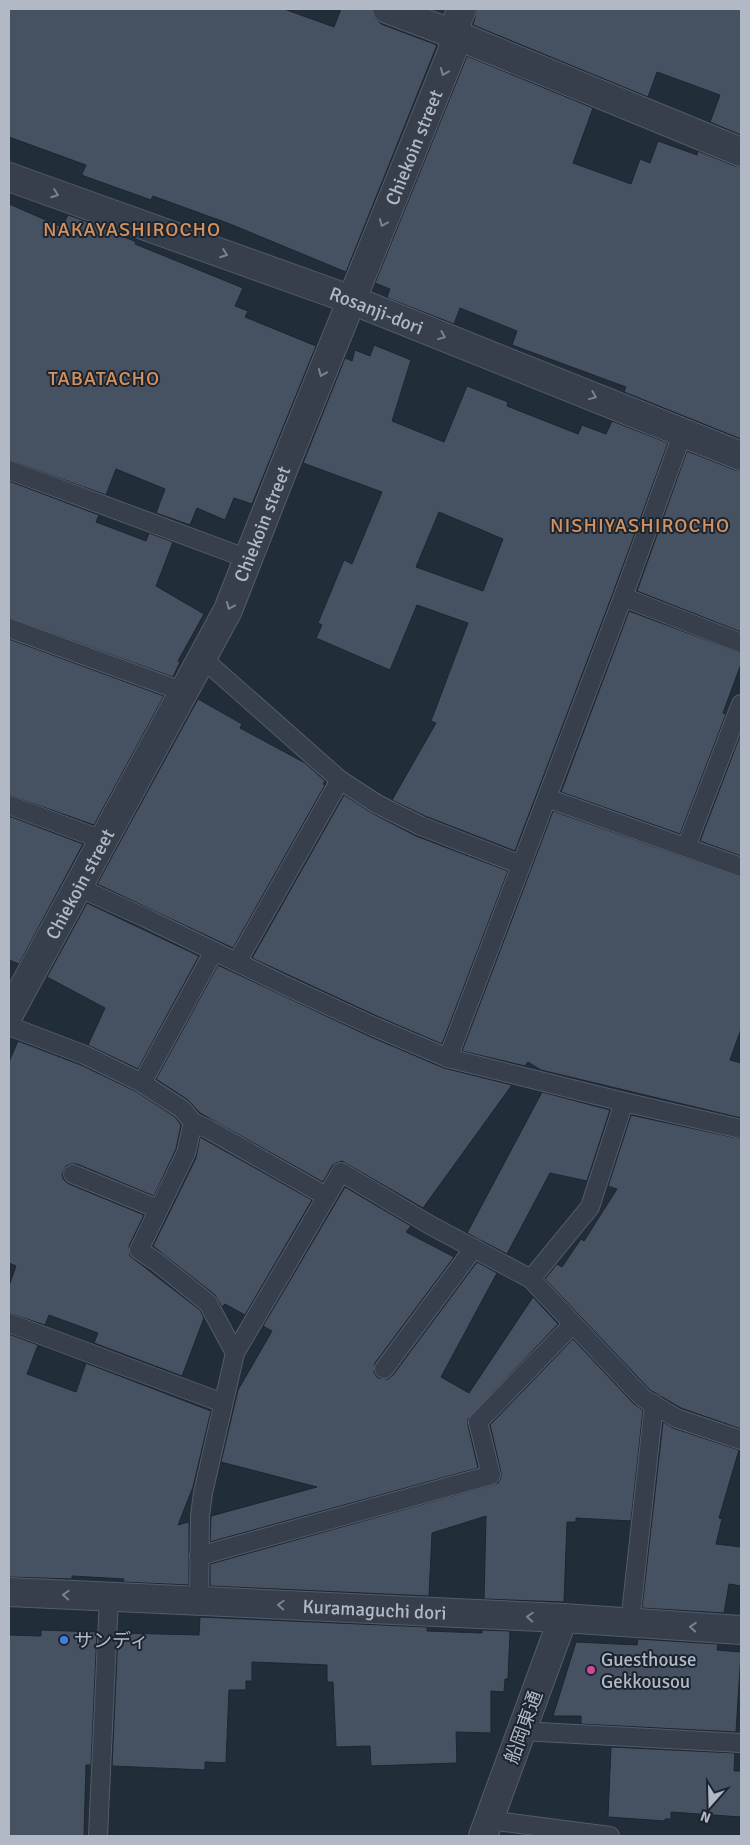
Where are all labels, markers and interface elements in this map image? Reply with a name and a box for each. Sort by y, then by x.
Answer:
one-way arrow [440,67,451,76]
street label: Chiekoin street [380,86,449,209]
one-way arrow [50,188,58,198]
district label: NAKAYASHIROCHO [43,217,221,242]
one-way arrow [379,218,390,227]
one-way arrow [219,248,228,258]
street label: Rosanji-dori [326,282,427,340]
one-way arrow [437,330,446,340]
district label: TABATACHO [48,366,160,391]
one-way arrow [318,368,329,377]
one-way arrow [588,390,597,400]
street label: Chiekoin street [229,463,296,586]
district label: NISHIYASHIROCHO [550,513,730,538]
one-way arrow [225,601,236,610]
street label: Chiekoin street [41,824,120,944]
one-way arrow [62,1590,70,1600]
street label: Kuramaguchi dori [302,1595,447,1626]
one-way arrow [276,1600,284,1610]
one-way arrow [526,1612,534,1622]
one-way arrow [688,1621,696,1632]
place label: サンディ [74,1629,149,1653]
marker: サンディ [58,1634,70,1646]
place label: Guesthouse Gekkousou [601,1648,696,1694]
marker: Guesthouse Gekkousou [585,1664,597,1676]
street label: 船岡東通 [500,1688,548,1767]
north arrow [685,1780,735,1830]
text: N [698,1807,713,1826]

